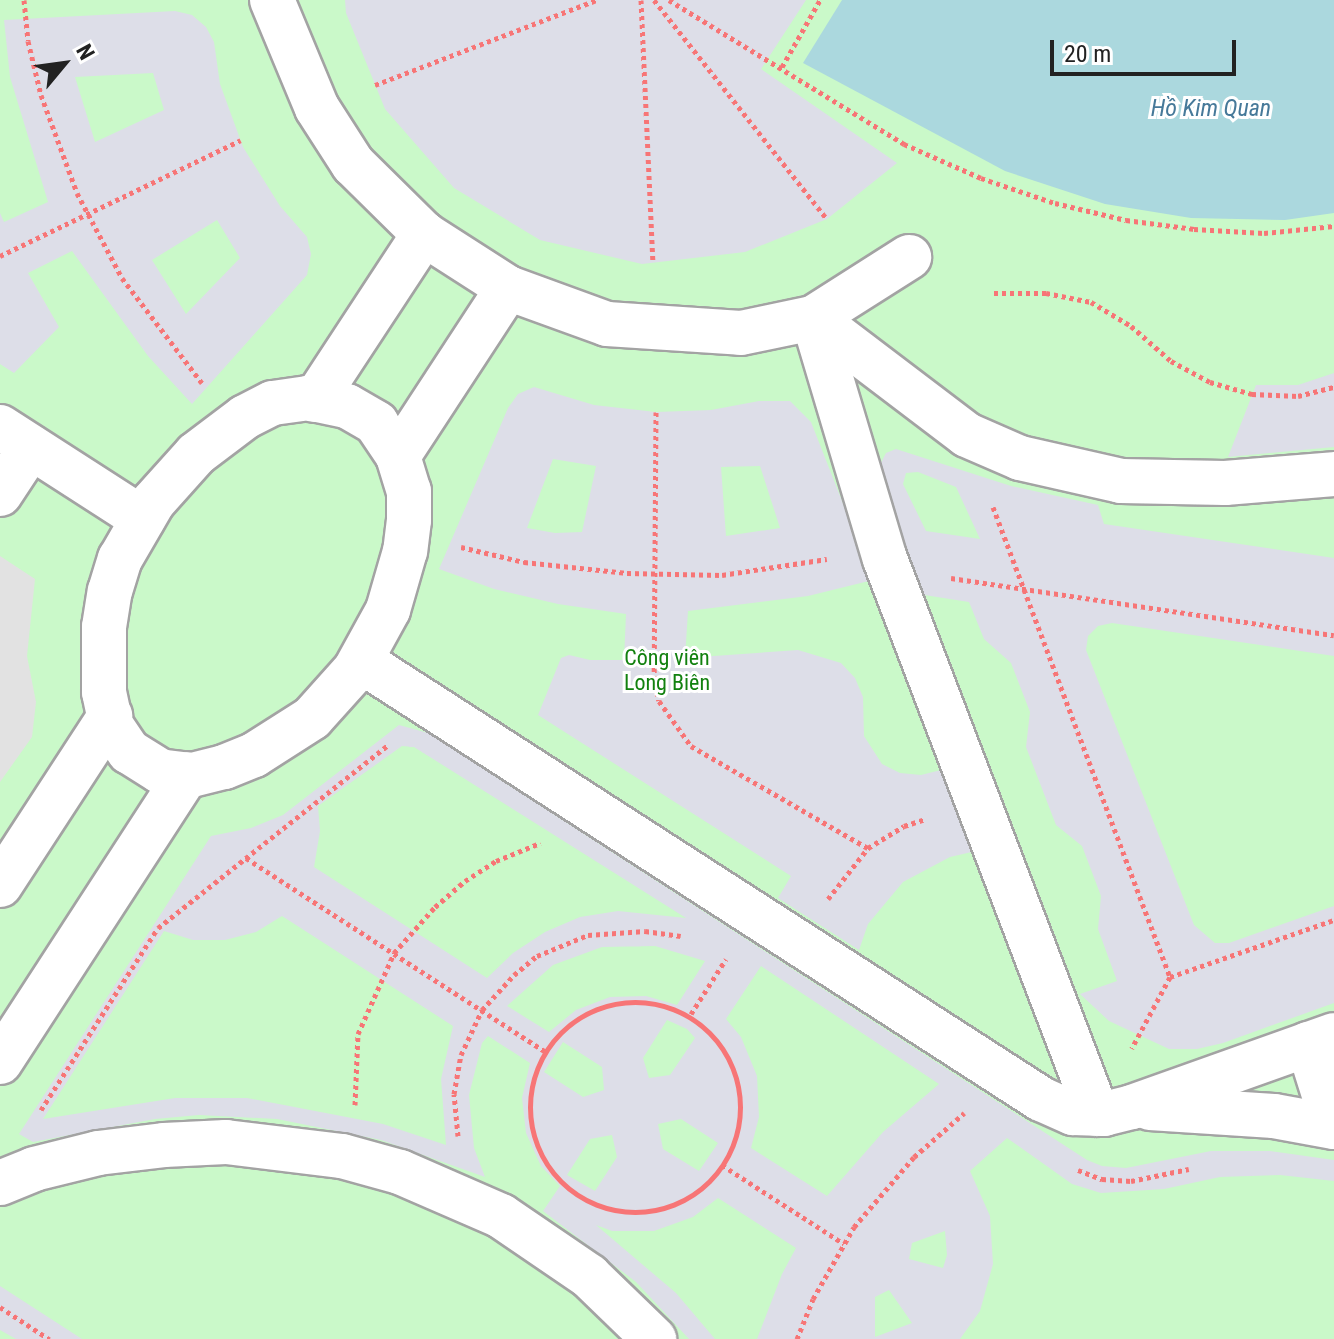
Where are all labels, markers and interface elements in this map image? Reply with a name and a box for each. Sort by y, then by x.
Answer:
north arrow [24,24,104,104]
scale bar [1054,24,1240,74]
text: N [71,40,100,64]
text: 20 m [1064,40,1111,68]
water label: Hồ Kim Quan [1151,95,1271,123]
park label: Công viên Long Biên [624,644,710,696]

